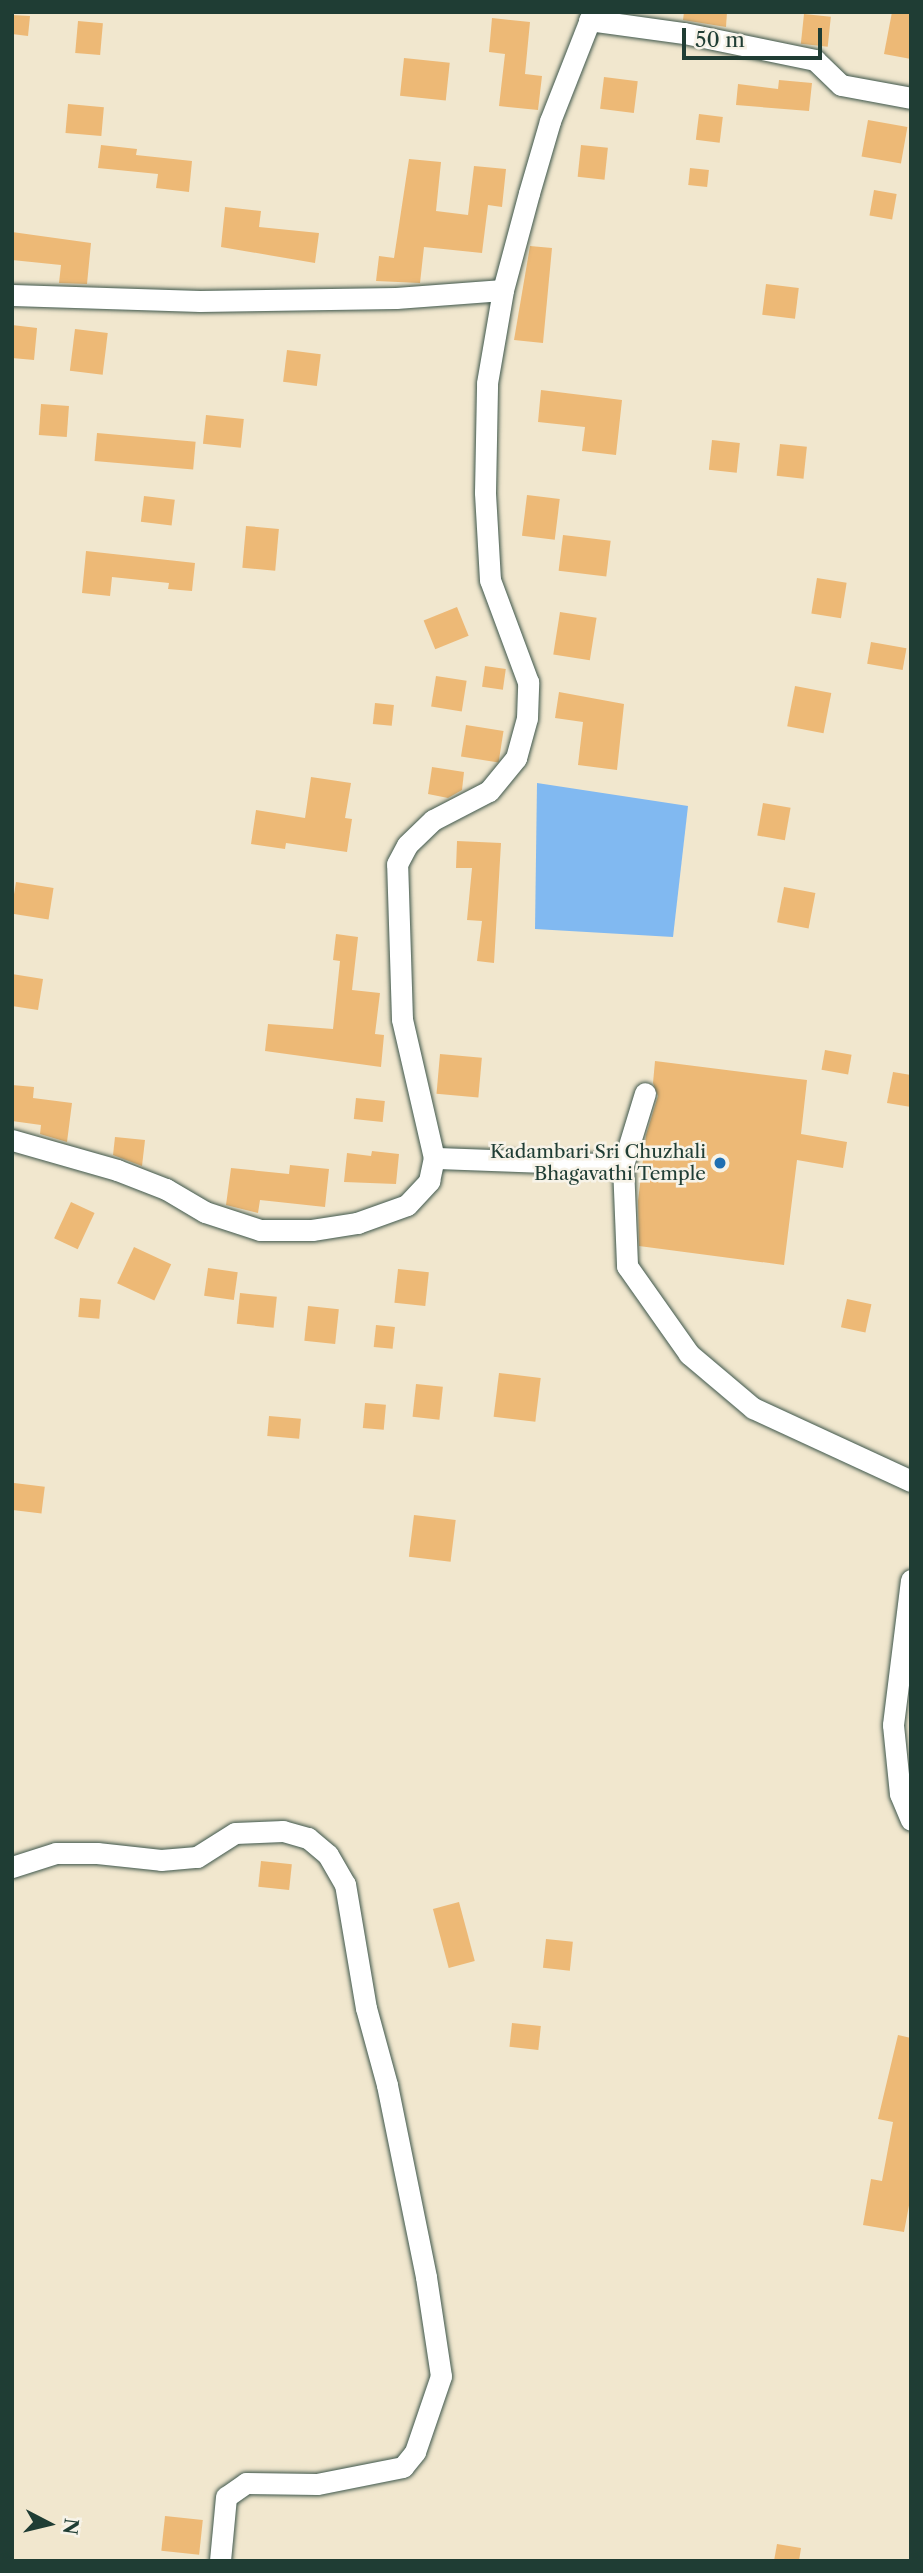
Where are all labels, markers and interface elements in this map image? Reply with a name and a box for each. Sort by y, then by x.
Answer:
scale bar [685,14,825,58]
text: 50 m [695,27,745,52]
place label: Kadambari Sri Chuzhali Bhagavathi Temple [490,1141,706,1185]
marker: Kadambari Sri Chuzhali Bhagavathi Temple [712,1155,728,1171]
north arrow [14,2489,84,2559]
text: N [58,2517,83,2536]

